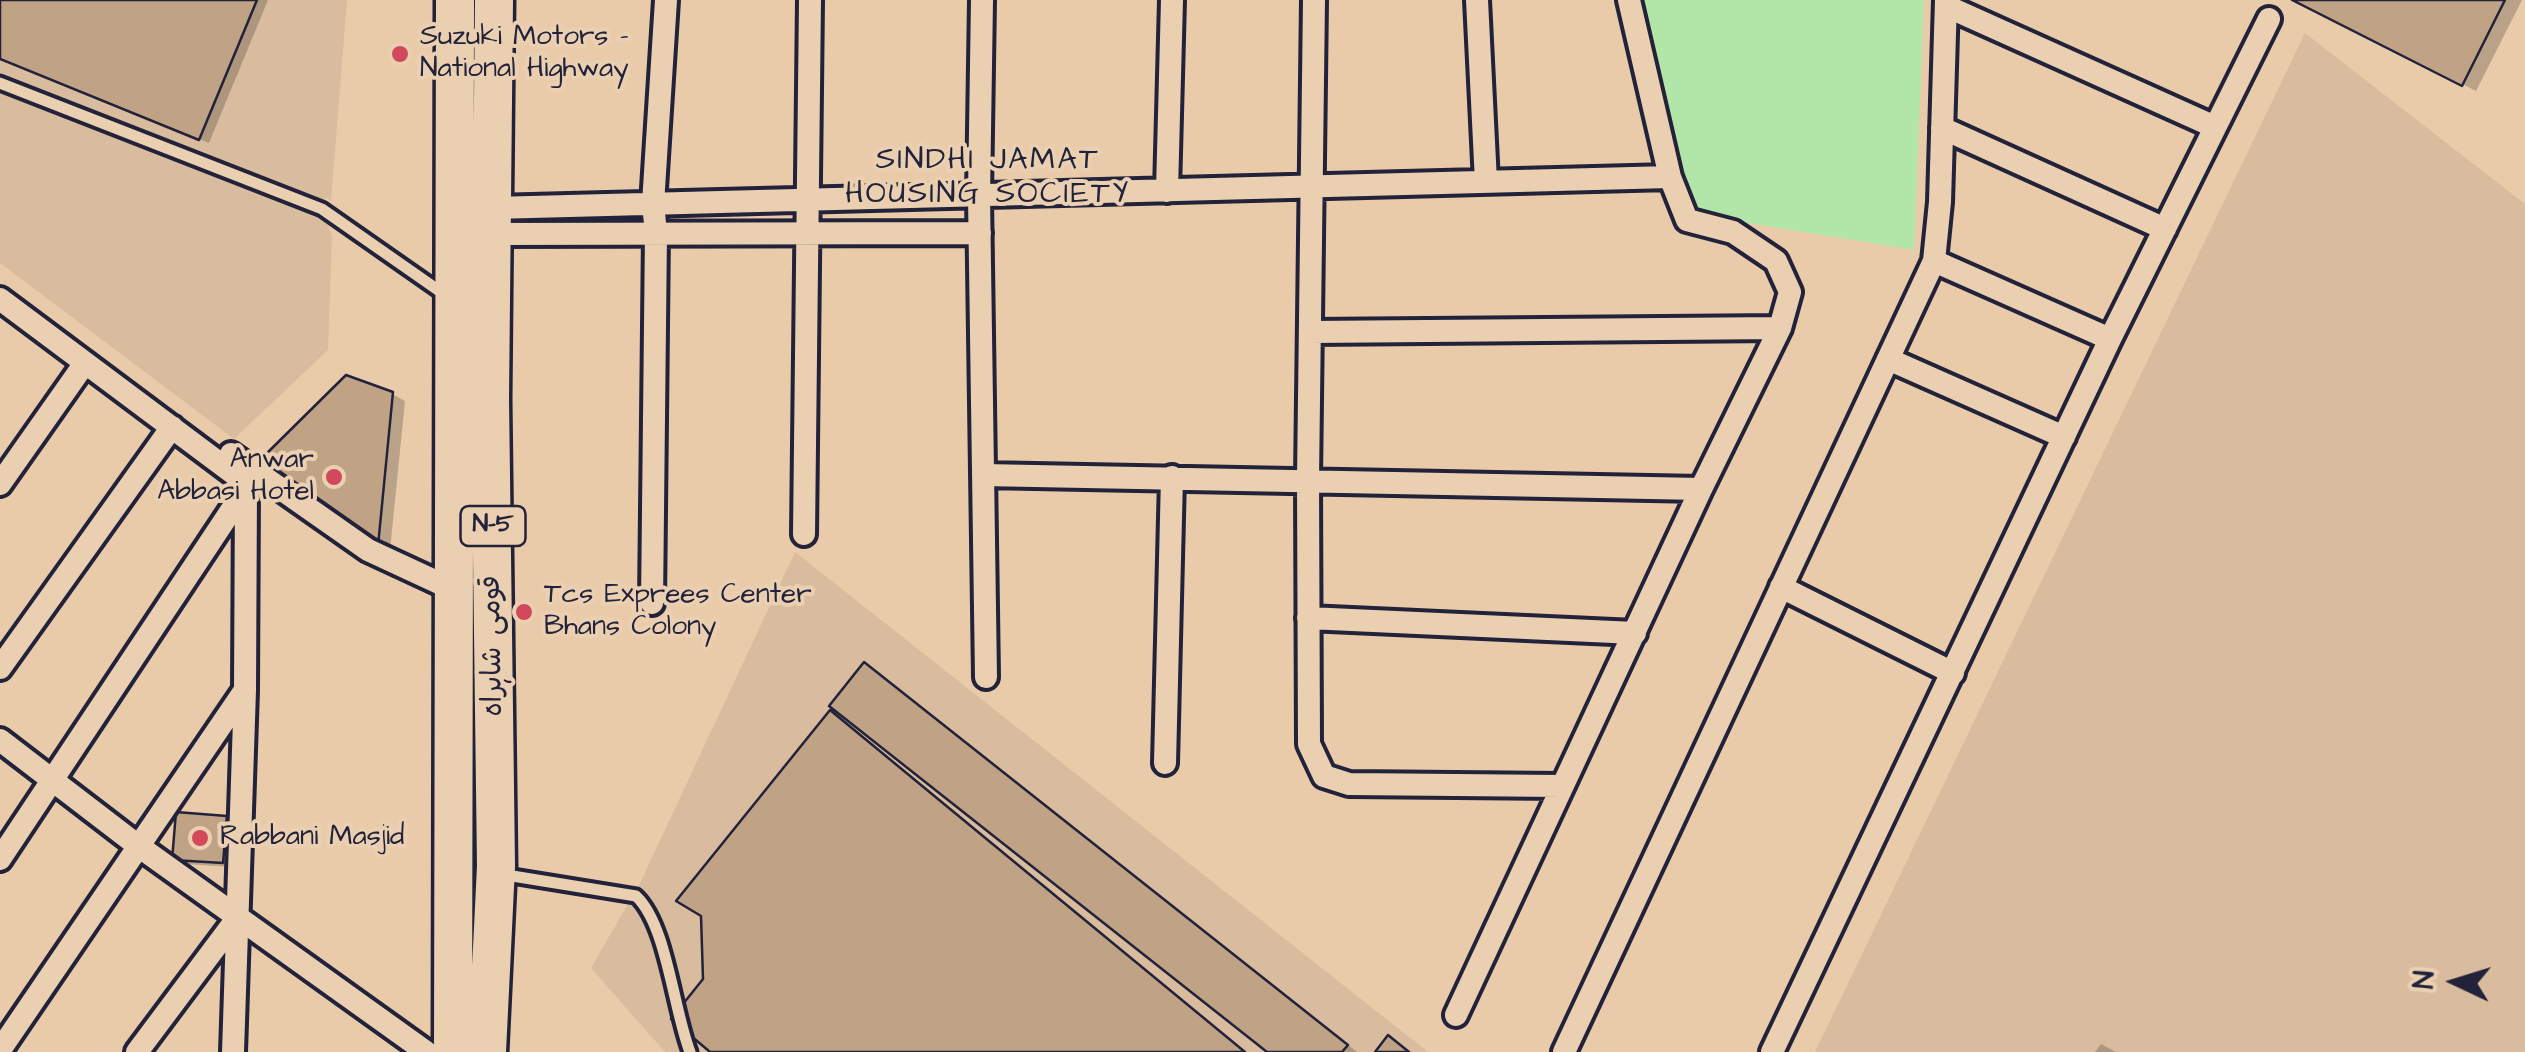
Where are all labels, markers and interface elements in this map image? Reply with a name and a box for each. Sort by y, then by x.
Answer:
place label: Suzuki Motors - National Highway [420,21,629,87]
marker: Suzuki Motors - National Highway [389,43,411,65]
district label: SINDHI JAMAT HOUSING SOCIETY [845,144,1131,214]
place label: Anwar Abbasi Hotel [157,444,314,510]
marker: Anwar Abbasi Hotel [323,466,345,488]
road number: N-5 [460,506,526,546]
street label: قومی شاہراہ [476,575,512,717]
place label: Tcs Exprees Center Bhans Colony [544,579,812,645]
marker: Tcs Exprees Center Bhans Colony [513,601,535,623]
place label: Rabbani Masjid [220,821,404,855]
marker: Rabbani Masjid [189,827,211,849]
north arrow [2405,932,2505,1032]
text: N [2405,970,2445,990]

